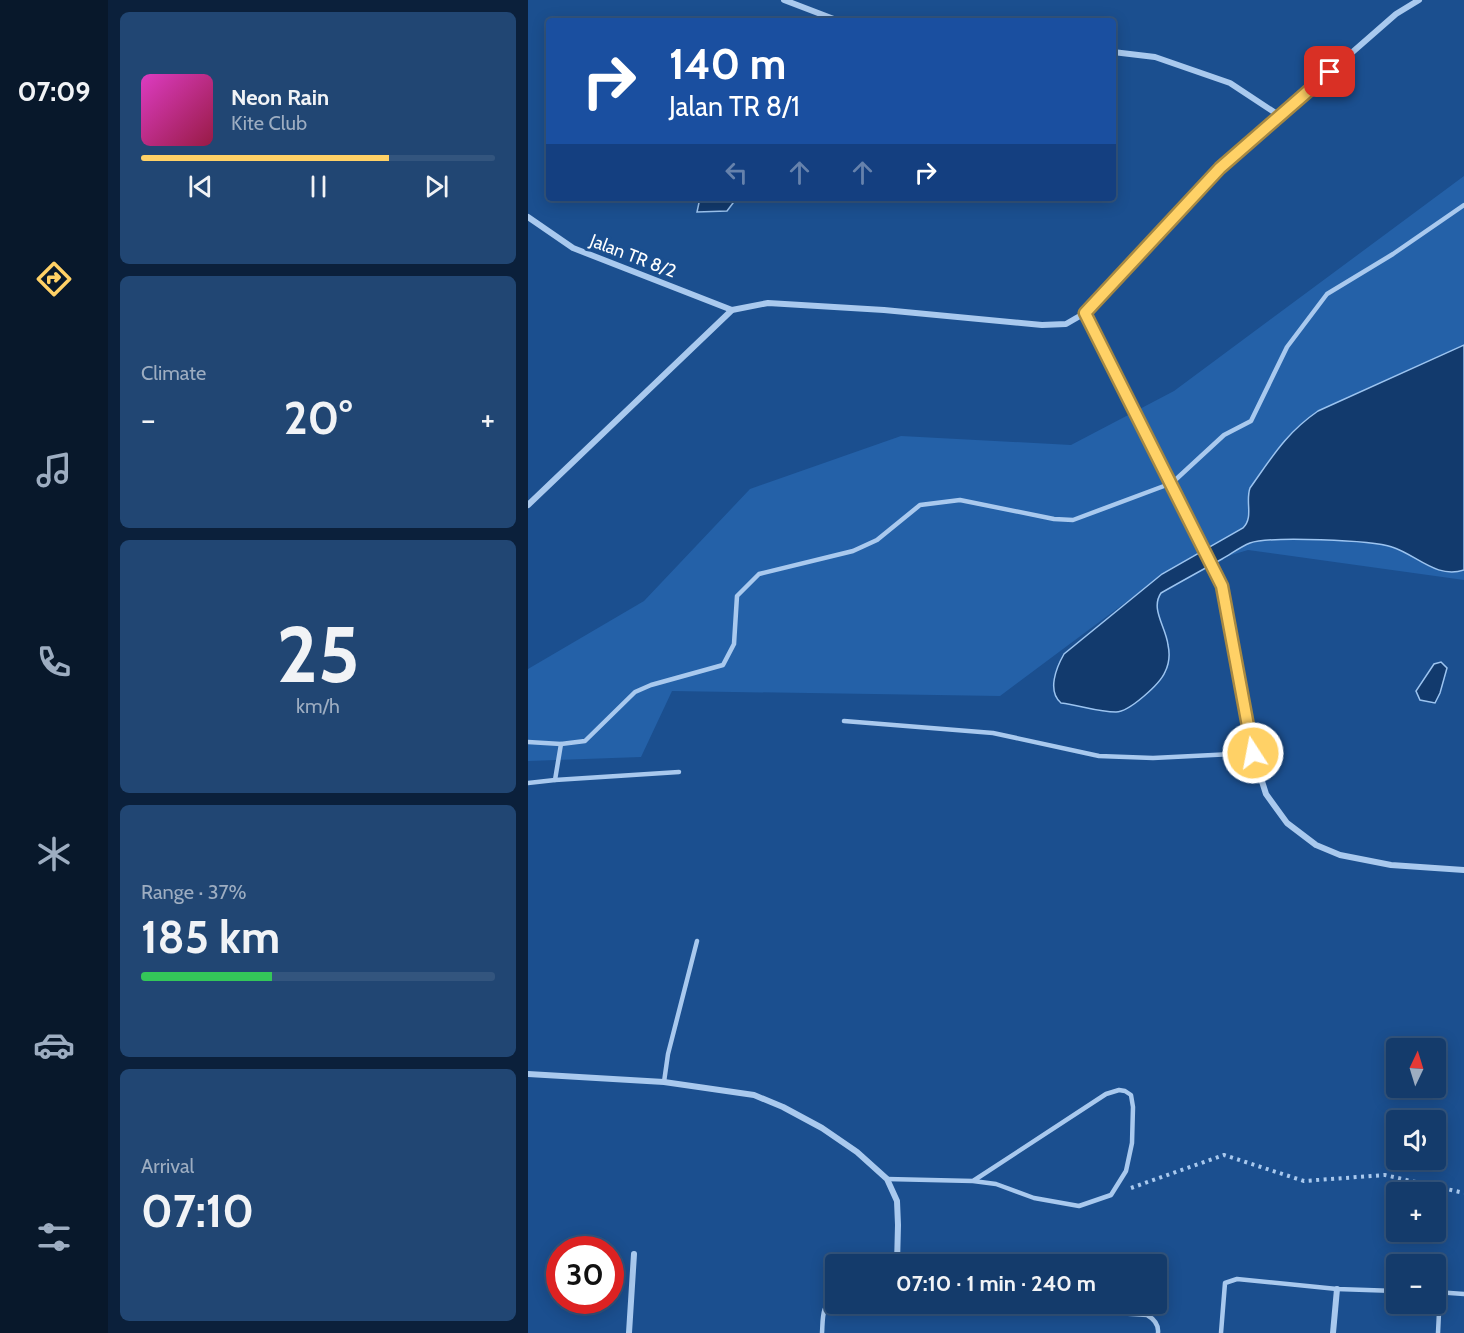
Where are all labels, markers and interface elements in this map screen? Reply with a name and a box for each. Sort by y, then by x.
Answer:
text: 140 m [669,38,786,90]
icon: right [570,42,648,120]
pin [1304,46,1355,97]
icon: arrive [1313,55,1346,88]
text: 07:09 [17,75,91,108]
text: Neon Rain [231,84,329,111]
text: Jalan TR 8/1 [669,90,800,123]
text: Kite Club [231,111,307,135]
icon: left [720,156,753,189]
icon: ahead [783,156,816,189]
icon: ahead [846,156,879,189]
icon: right [909,156,942,189]
icon: previous [184,170,217,203]
icon: pause [302,170,335,203]
icon: next [420,170,453,203]
street label: Jalan TR 8/2 [586,229,679,283]
icon: directions [33,258,75,300]
text: Climate [141,361,206,385]
text: 20° [284,391,352,445]
text: − [141,399,156,439]
text: + [480,399,495,439]
icon: music [33,449,75,491]
text: 25 [276,607,360,702]
icon: phone [33,641,75,683]
text: km/h [296,694,340,718]
position arrow [1221,721,1285,785]
icon: climate [33,833,75,875]
text: Range · 37% [141,880,247,904]
text: 185 km [141,910,280,964]
icon: car [33,1024,75,1066]
north arrow [1386,1038,1446,1098]
map controls [1386,1038,1446,1314]
button: sound [1386,1110,1446,1170]
text: Arrival [141,1154,194,1178]
button: + [1386,1182,1446,1242]
text: 07:10 [141,1184,254,1238]
icon: filters [33,1216,75,1258]
speed limit sign: 30 [546,1236,624,1314]
button: − [1386,1254,1446,1314]
text: 07:10 · 1 min · 240 m [896,1270,1096,1297]

